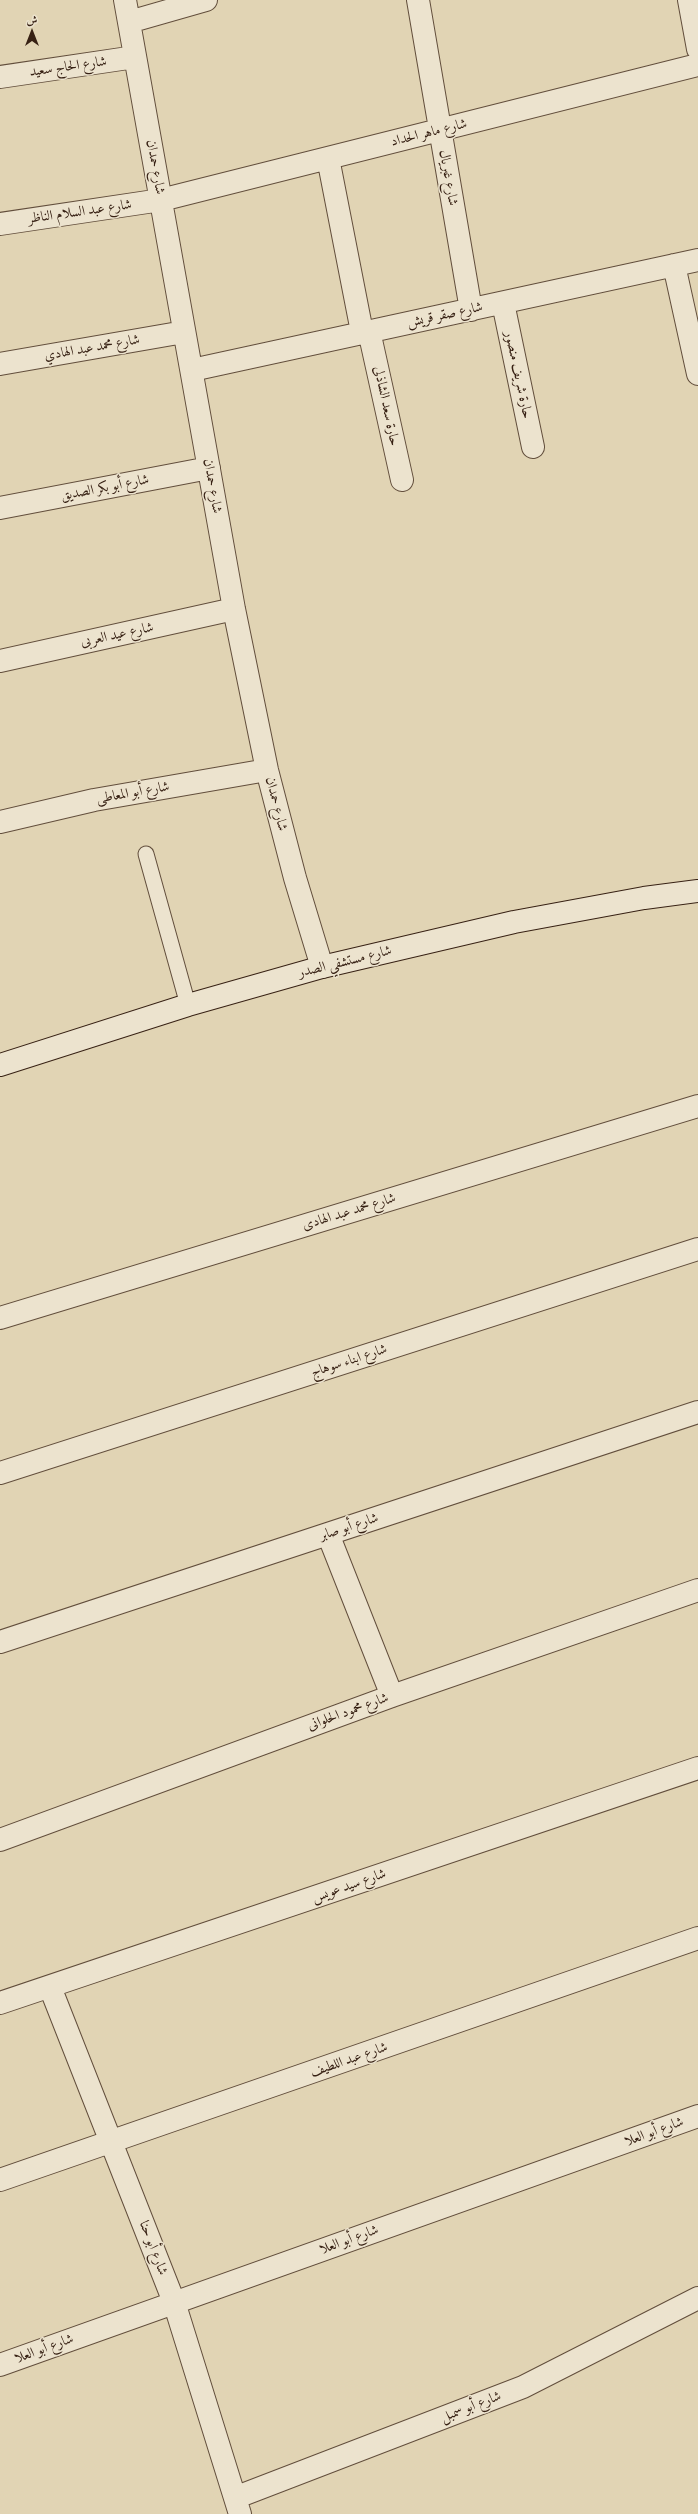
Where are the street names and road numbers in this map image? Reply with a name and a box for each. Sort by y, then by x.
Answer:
street label: شارع الحاج سعيد [28,53,108,81]
street label: شارع ماهر الحداد [389,115,469,151]
street label: شارع حمدان [142,138,168,196]
street label: شارع غبريال [435,149,461,207]
street label: شارع عبد السلام الناظر [27,196,133,228]
street label: شارع صقر قريش [406,299,484,331]
street label: حارة شريف منصور [501,330,535,420]
street label: شارع محمد عبد الهادي [43,331,141,365]
street label: حارة سعد الشاذلى [369,365,403,447]
street label: شارع حمدان [199,457,225,515]
street label: شارع أبو بكر الصديق [59,471,151,505]
street label: شارع عيد العربى [79,619,155,651]
street label: شارع حمدان [261,775,291,833]
street label: شارع أبو المعاطى [95,778,171,808]
street label: شارع مستشفي الصدر [297,942,393,982]
street label: شارع محمد عبد الهادى [300,1190,398,1234]
street label: شارع ابناء سوهاج [309,1341,389,1381]
street label: شارع أبو صابر [317,1510,381,1544]
street label: شارع محمود الحلوانى [305,1690,391,1734]
street label: شارع سيد عويس [310,1865,388,1907]
street label: شارع عبد اللطيف [308,2039,390,2081]
street label: شارع أبو العلا [622,2114,686,2150]
street label: شارع أبو حنا [135,2218,171,2278]
street label: شارع أبو العلا [317,2222,381,2258]
street label: شارع أبو العلا [12,2331,76,2367]
street label: شارع أبو سمبل [438,2388,504,2426]

